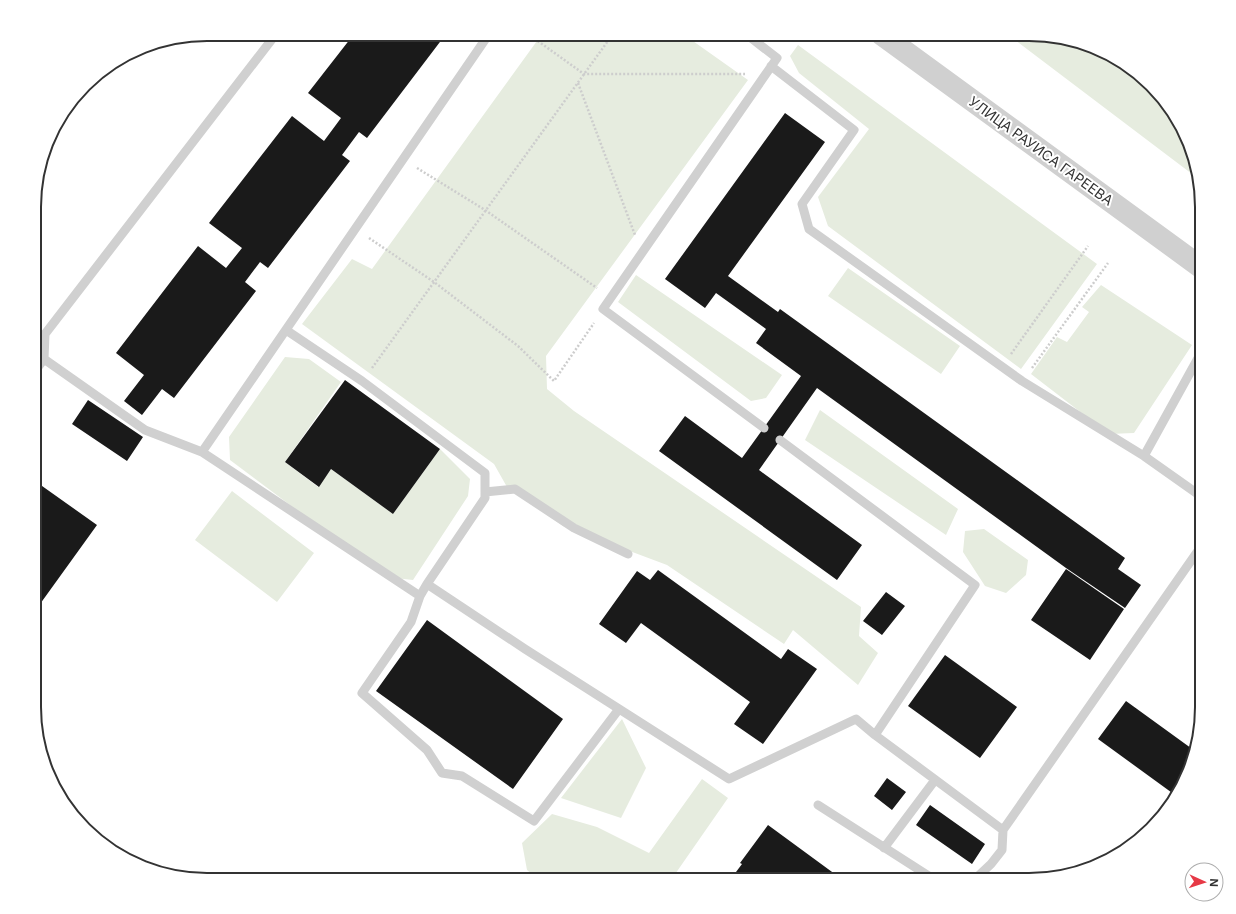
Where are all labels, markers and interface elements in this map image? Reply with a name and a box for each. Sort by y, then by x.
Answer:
street label: УЛИЦА РАУИСА ГАРЕЕВА [966,93,1117,209]
north arrow [1184,862,1224,902]
text: N [1207,878,1221,887]

